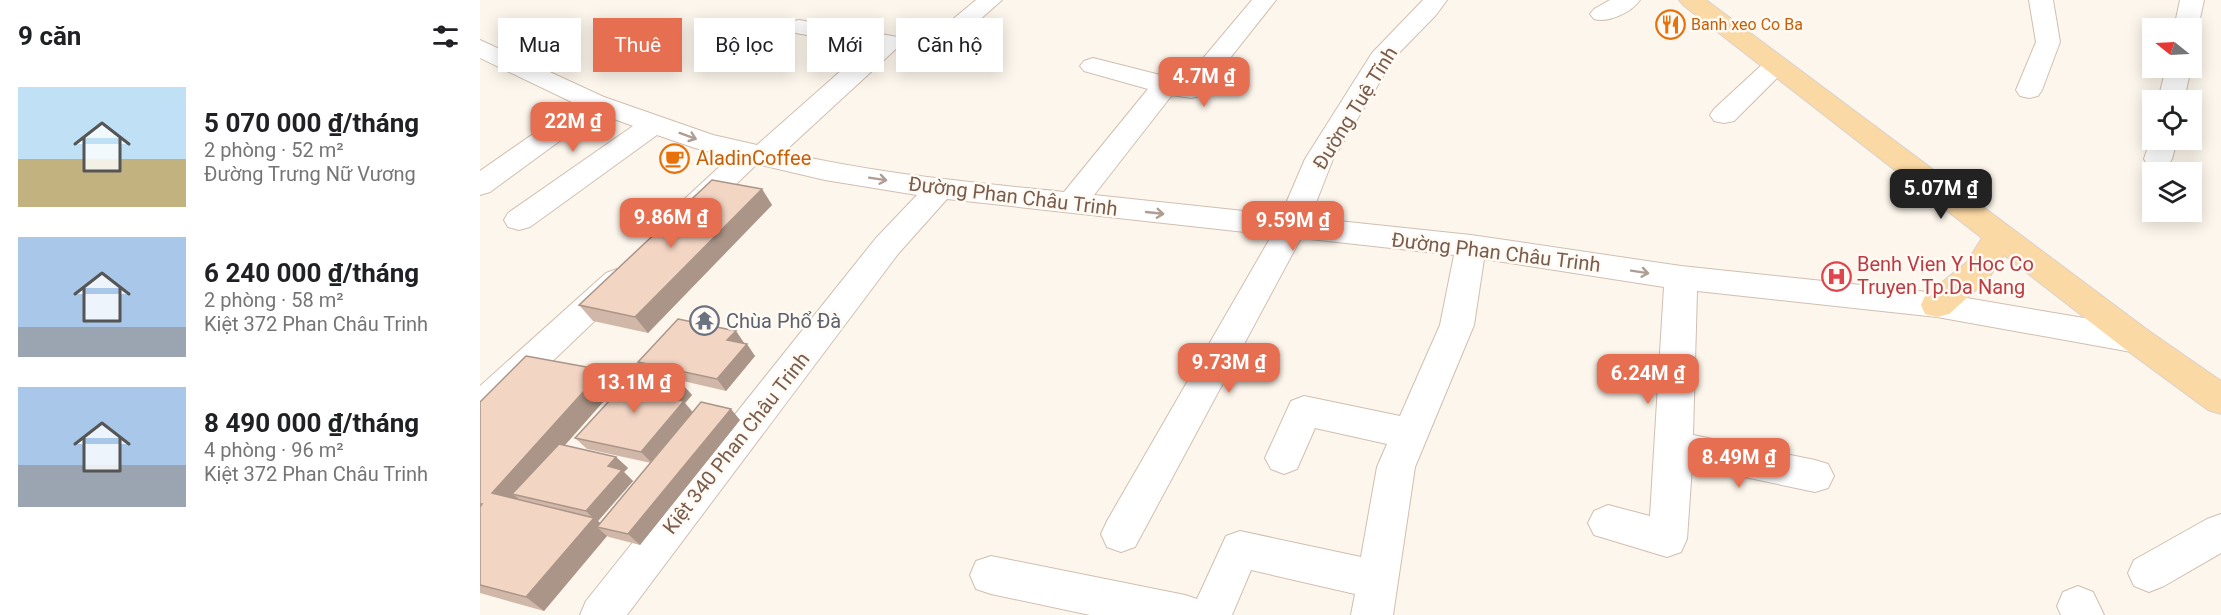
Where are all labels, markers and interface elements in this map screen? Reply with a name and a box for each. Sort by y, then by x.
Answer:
restaurant icon: Banh xeo Co Ba [1654,8,1686,40]
place label: Banh xeo Co Ba [1691,15,1803,34]
chip: Mua [498,18,581,72]
chip: Thuê [593,18,682,72]
chip: Bộ lọc [694,18,795,72]
chip: Mới [807,18,884,72]
chip: Căn hộ [896,18,1003,72]
north arrow [2142,18,2202,78]
map controls [2142,18,2202,222]
icon: filters [429,20,462,53]
text: 9 căn [18,21,81,51]
street label: Đường Tuệ Tĩnh [1308,42,1402,174]
pin: 4.7M ₫ [1155,57,1253,108]
text: 4.7M ₫ [1173,64,1235,88]
button: locate [2142,90,2202,150]
pin: 22M ₫ [531,102,615,153]
text: 5 070 000 ₫/tháng [204,108,419,138]
text: 22M ₫ [545,109,601,133]
icon: home [66,111,138,183]
one-way arrow [678,132,697,143]
text: 2 phòng · 52 m² [204,138,344,162]
cafe icon: AladinCoffee [659,142,691,174]
place label: AladinCoffee [696,146,811,170]
text: Đường Trưng Nữ Vương [204,162,416,186]
button: layers [2142,162,2202,222]
pin: 5.07M ₫ [1886,169,1996,220]
street label: Đường Phan Châu Trinh [907,171,1119,221]
one-way arrow [868,174,887,185]
text: 5.07M ₫ [1904,176,1978,200]
pin: 9.86M ₫ [616,198,726,249]
pin: 9.59M ₫ [1238,201,1348,252]
text: 9.86M ₫ [634,205,708,229]
one-way arrow [1145,208,1164,219]
text: 9.59M ₫ [1256,208,1330,232]
street label: Đường Phan Châu Trinh [1390,227,1602,277]
place label: Benh Vien Y Hoc Co Truyen Tp.Da Nang [1857,252,2034,299]
text: 6 240 000 ₫/tháng [204,258,419,288]
hospital icon: Benh Vien Y Hoc Co Truyen Tp.Da Nang [1820,260,1852,292]
icon: home [66,261,138,333]
one-way arrow [1630,266,1650,277]
text: 2 phòng · 58 m² [204,288,344,312]
temple icon: Chùa Phổ Đà [689,305,721,337]
place label: Chùa Phổ Đà [726,309,841,333]
text: Kiệt 372 Phan Châu Trinh [204,312,428,336]
pin: 9.73M ₫ [1174,343,1284,394]
street label: Kiệt 340 Phan Châu Trinh [658,347,814,539]
text: 9.73M ₫ [1192,350,1266,374]
pin: 6.24M ₫ [1593,354,1703,405]
text: 6.24M ₫ [1611,361,1685,385]
pin: 13.1M ₫ [579,363,689,414]
text: 13.1M ₫ [597,370,671,394]
text: 8 490 000 ₫/tháng [204,408,419,438]
icon: home [66,411,138,483]
text: 4 phòng · 96 m² [204,438,344,462]
pin: 8.49M ₫ [1684,438,1794,489]
text: 8.49M ₫ [1702,445,1776,469]
text: Kiệt 372 Phan Châu Trinh [204,462,428,486]

